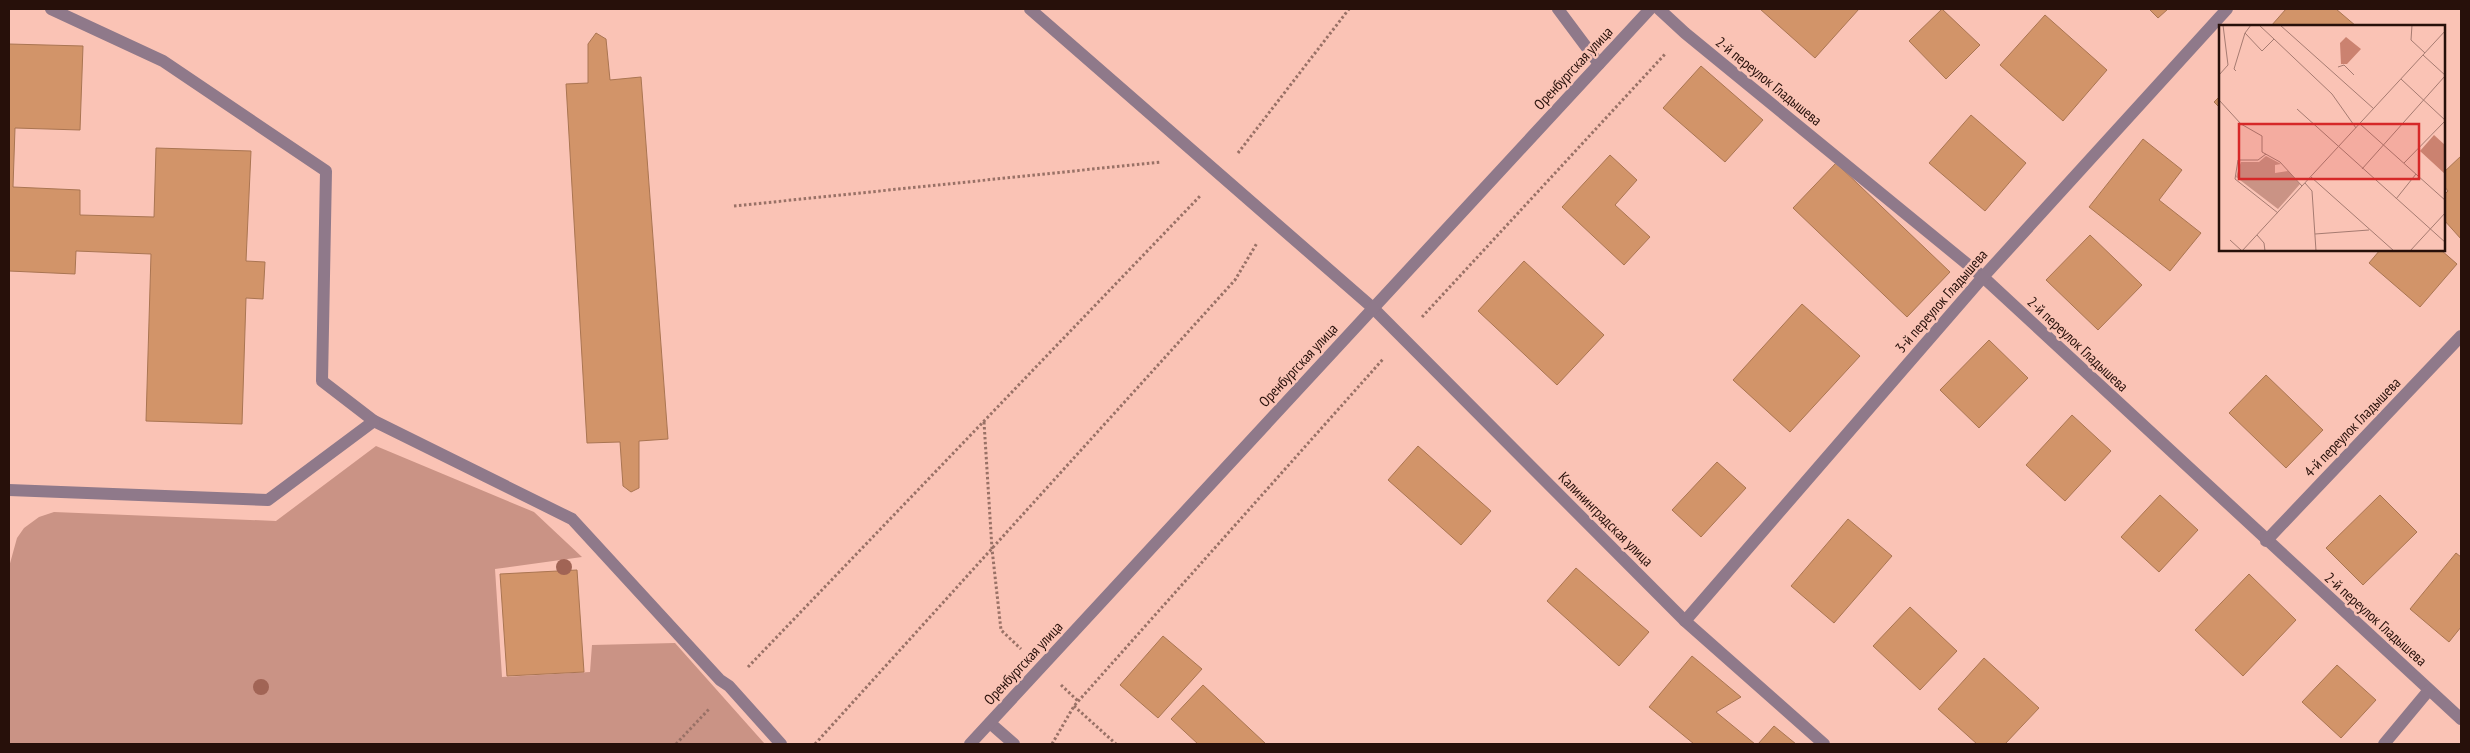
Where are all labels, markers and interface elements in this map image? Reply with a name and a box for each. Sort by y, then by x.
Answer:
street label: Оренбургская улица [1530,22,1616,114]
inset map [2219,25,2445,251]
street label: 2-й переулок Гладышева [1712,32,1826,130]
street label: 3-й переулок Гладышева [1891,245,1991,357]
street label: 2-й переулок Гладышева [2024,292,2132,396]
street label: Оренбургская улица [1255,319,1341,411]
street label: 4-й переулок Гладышева [2300,373,2404,481]
street label: Калининградская улица [1555,468,1657,570]
street label: 2-й переулок Гладышева [2321,568,2431,670]
street label: Оренбургская улица [980,617,1066,709]

